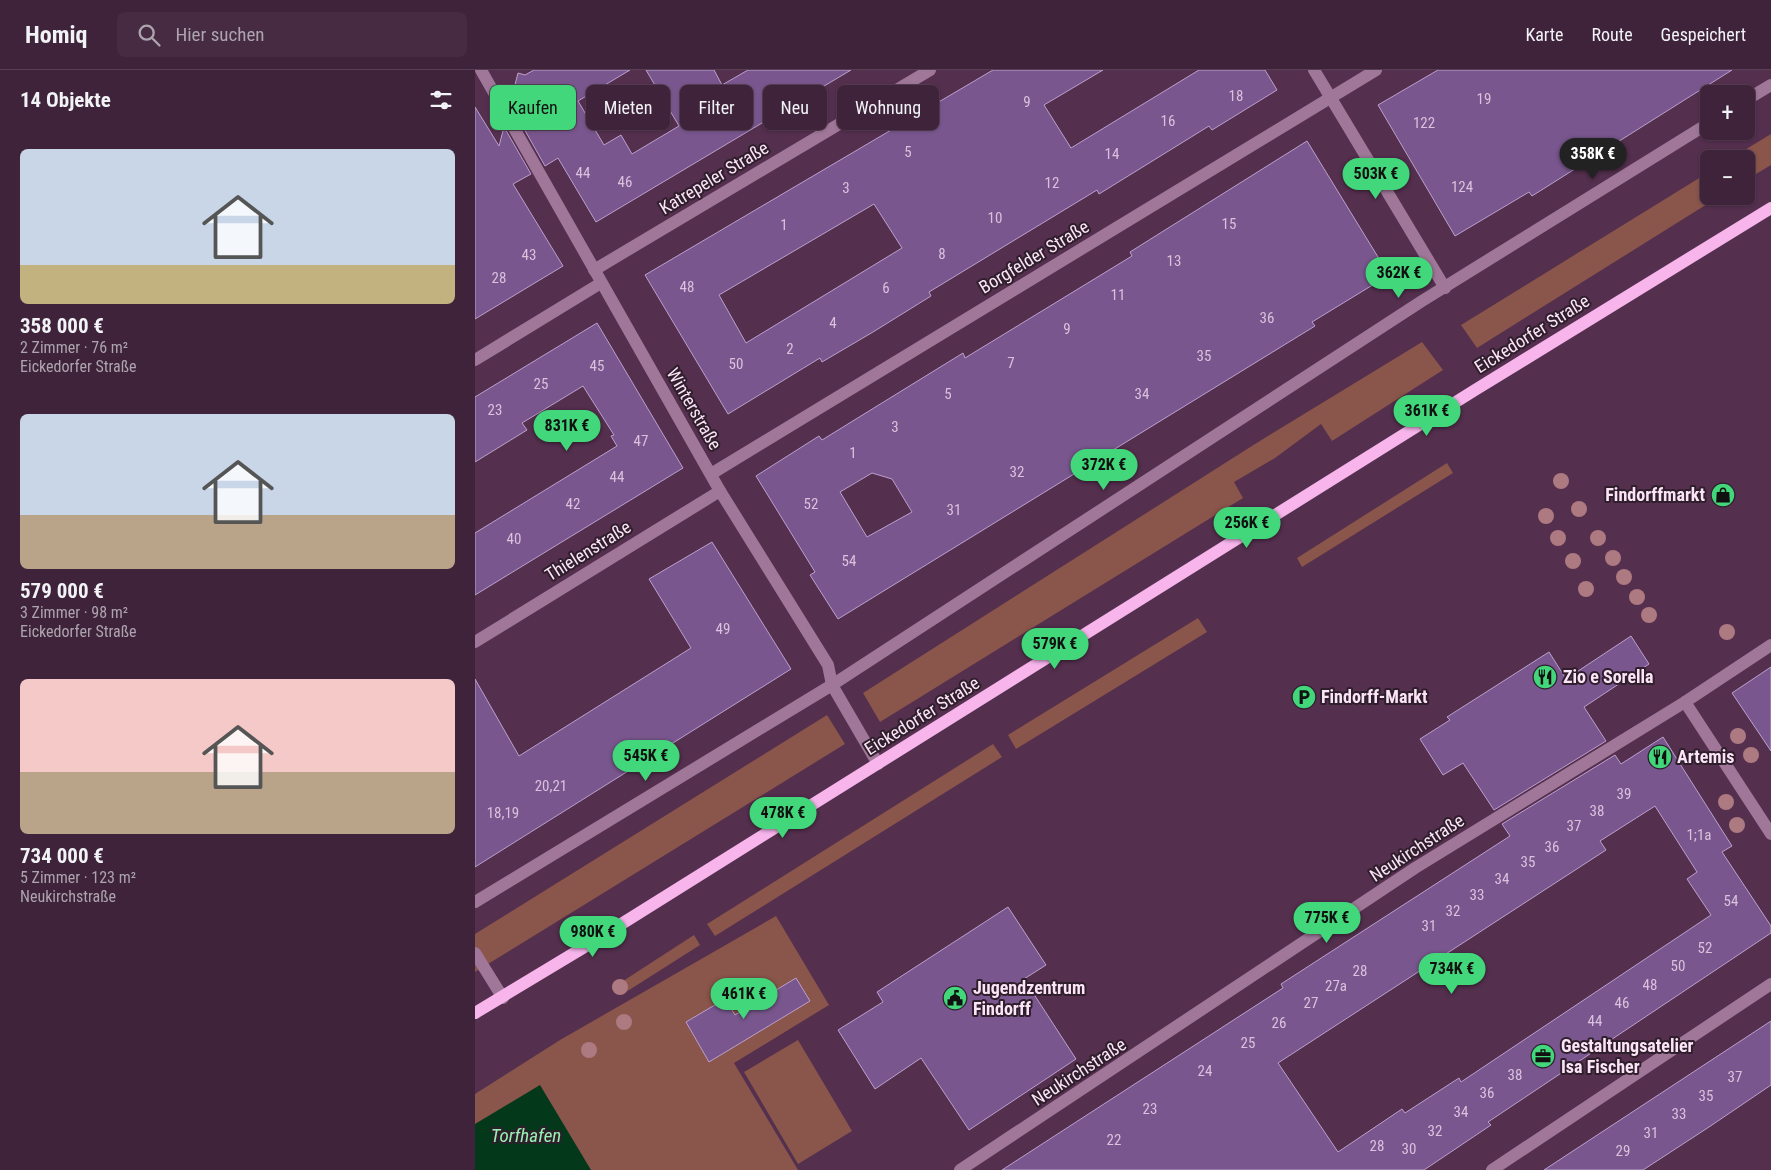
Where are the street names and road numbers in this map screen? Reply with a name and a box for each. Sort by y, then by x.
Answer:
street label: Katrepeler Straße [655,137,772,218]
street label: Borgfelder Straße [975,216,1092,298]
street label: Eickedorfer Straße [1471,290,1593,377]
street label: Winterstraße [663,364,726,453]
street label: Thielenstraße [541,516,634,585]
street label: Eickedorfer Straße [861,672,983,759]
street label: Neukirchstraße [1366,809,1468,886]
street label: Neukirchstraße [1028,1033,1130,1110]

